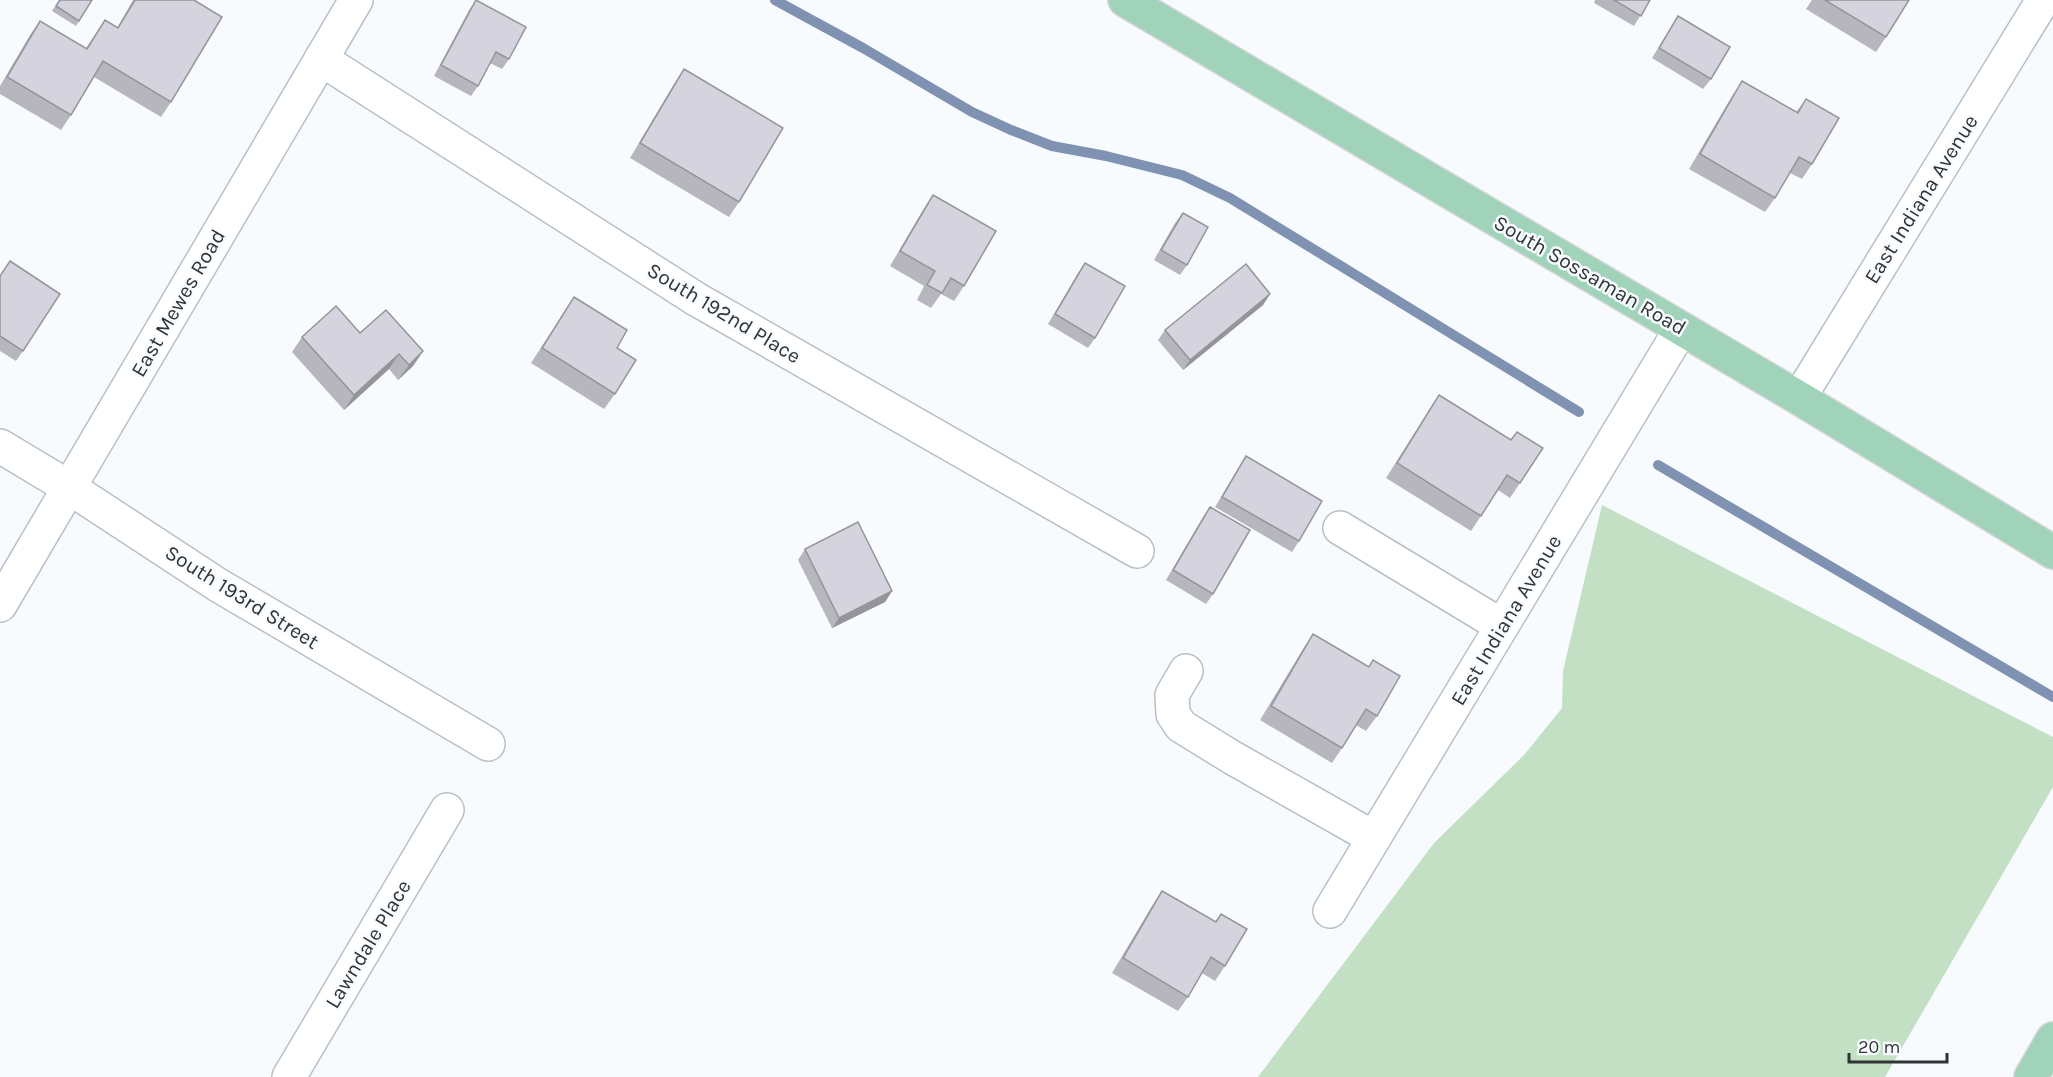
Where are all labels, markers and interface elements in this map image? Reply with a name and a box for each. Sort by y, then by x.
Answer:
street label: East Indiana Avenue [1859,110,1983,288]
street label: South Sossaman Road [1490,210,1690,340]
street label: East Mewes Road [126,225,230,381]
street label: South 192nd Place [643,258,805,368]
street label: East Indiana Avenue [1446,530,1566,710]
street label: South 193rd Street [161,540,323,654]
street label: Lawndale Place [320,875,416,1013]
scale bar [1849,1026,1946,1064]
text: 20 m [1858,1036,1900,1058]

